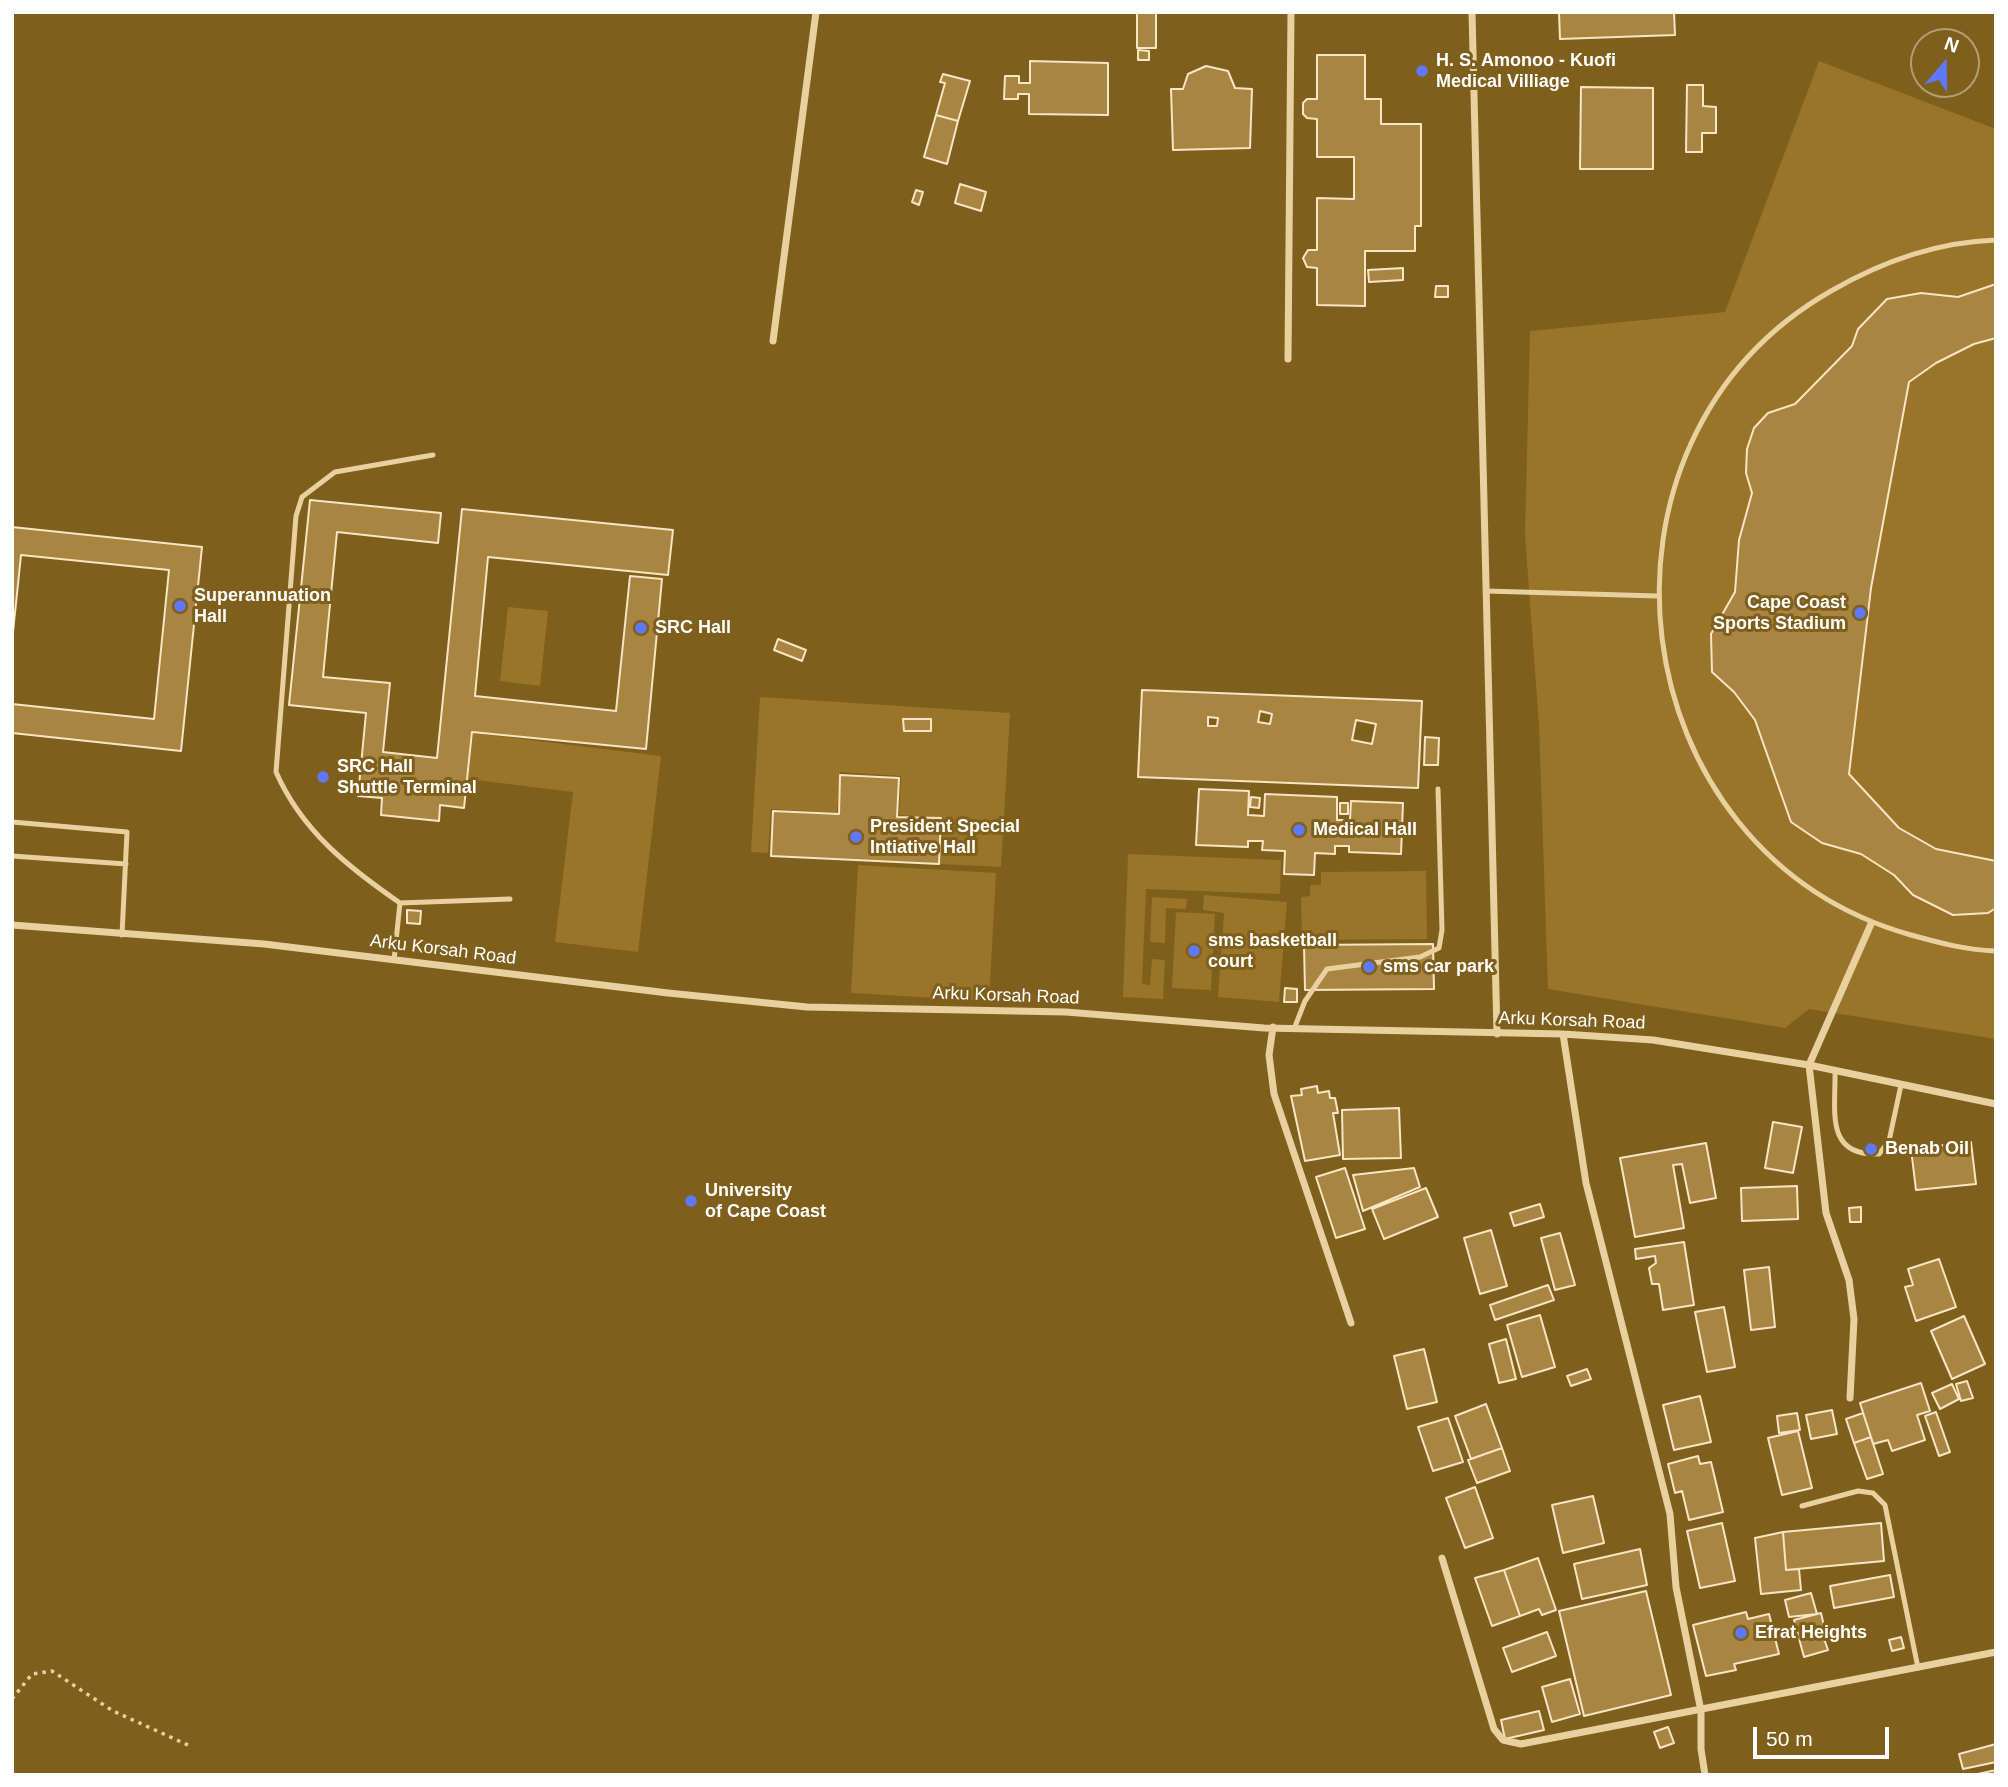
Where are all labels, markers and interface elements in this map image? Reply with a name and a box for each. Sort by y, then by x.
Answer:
north arrow [1910,28,1980,98]
text: N [1942,32,1962,57]
place label: H. S. Amonoo - Kuofi Medical Villiage [1436,50,1616,92]
marker: H. S. Amonoo - Kuofi Medical Villiage [1414,63,1430,79]
place label: Superannuation Hall [194,585,331,628]
place label: Cape Coast Sports Stadium [1713,592,1846,634]
marker: Superannuation Hall [172,598,188,614]
marker: Cape Coast Sports Stadium [1852,605,1868,621]
place label: SRC Hall [655,617,731,639]
marker: SRC Hall [633,620,649,636]
place label: SRC Hall Shuttle Terminal [337,756,477,798]
marker: SRC Hall Shuttle Terminal [315,769,331,785]
place label: President Special Intiative Hall [870,816,1020,858]
place label: Medical Hall [1313,819,1417,841]
marker: Medical Hall [1291,822,1307,838]
marker: President Special Intiative Hall [848,829,864,845]
street label: Arku Korsah Road [369,930,517,970]
place label: sms basketball court [1208,930,1337,972]
marker: sms basketball court [1186,943,1202,959]
place label: sms car park [1383,956,1494,978]
marker: sms car park [1361,959,1377,975]
street label: Arku Korsah Road [932,983,1080,1009]
street label: Arku Korsah Road [1498,1008,1646,1034]
place label: Benab Oil [1885,1138,1969,1160]
marker: Benab Oil [1863,1141,1879,1157]
place label: University of Cape Coast [705,1180,826,1222]
marker: University of Cape Coast [683,1193,699,1209]
place label: Efrat Heights [1755,1622,1867,1644]
marker: Efrat Heights [1733,1625,1749,1641]
scale bar [1756,1714,1892,1758]
text: 50 m [1766,1727,1813,1750]

